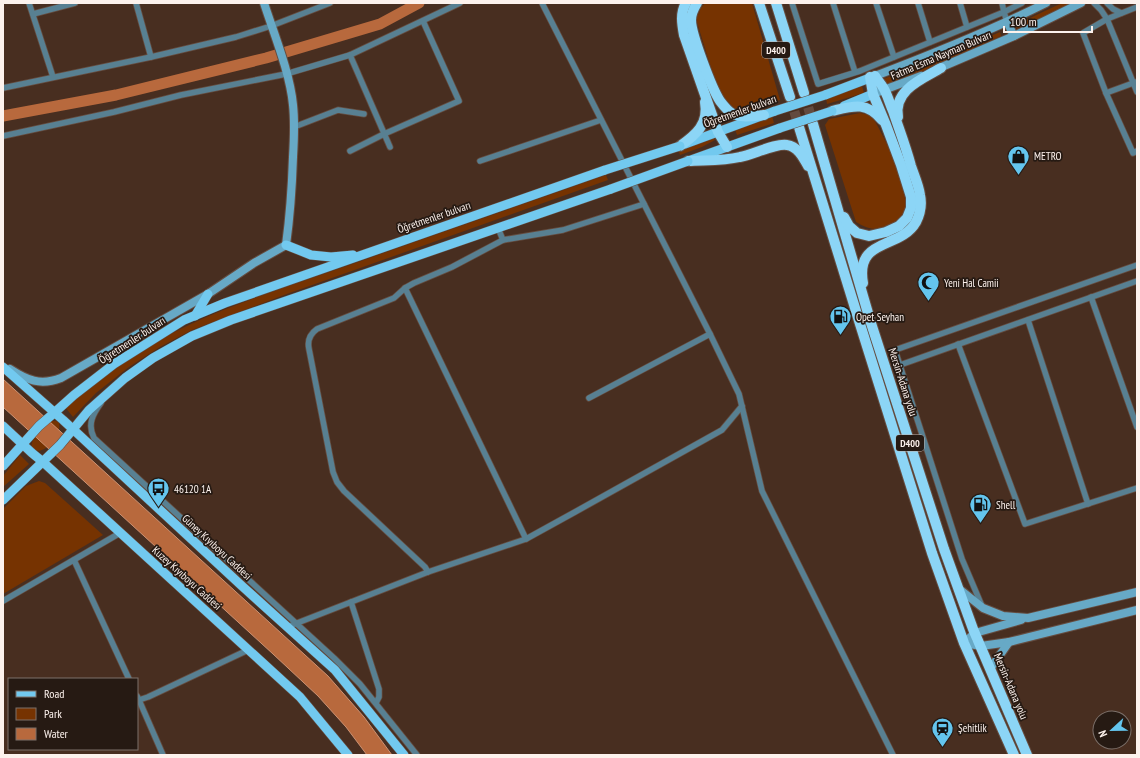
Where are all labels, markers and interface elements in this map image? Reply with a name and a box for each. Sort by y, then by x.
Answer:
scale bar [1004,8,1092,34]
text: 100 m [1010,14,1037,29]
street label: Fatma Esma Nayman Bulvarı [889,27,993,83]
road number: D400 [762,42,790,58]
street label: Öğretmenler bulvarı [702,91,778,131]
shop icon: METRO [1006,143,1032,176]
place label: METRO [1034,149,1062,163]
street label: Öğretmenler bulvarı [396,198,472,236]
mosque icon: Yeni Hal Camii [915,270,941,303]
place label: Yeni Hal Camii [944,276,999,290]
fuel station icon: Opet Seyhan [828,304,854,337]
place label: Opet Seyhan [856,310,904,324]
street label: Öğretmenler bulvarı [96,313,168,367]
street label: Mersin-Adana yolu [885,346,921,418]
road number: D400 [896,435,924,451]
bus stop icon: 46120 1A [145,476,171,509]
place label: 46120 1A [174,482,212,496]
fuel station icon: Shell [967,492,993,525]
place label: Shell [996,498,1016,512]
street label: Güney Kıyıboyu Caddesi [179,511,255,583]
street label: Kuzey Kıyıboyu Caddesi [149,543,225,613]
street label: Mersin-Adana yolu [991,651,1031,721]
legend [8,678,138,750]
text: Road [44,686,64,701]
text: Park [44,706,62,721]
north arrow [1092,710,1132,750]
station icon: Şehitlik [929,715,955,748]
place label: Şehitlik [958,721,987,735]
text: Water [44,726,69,741]
text: N [1095,728,1110,739]

